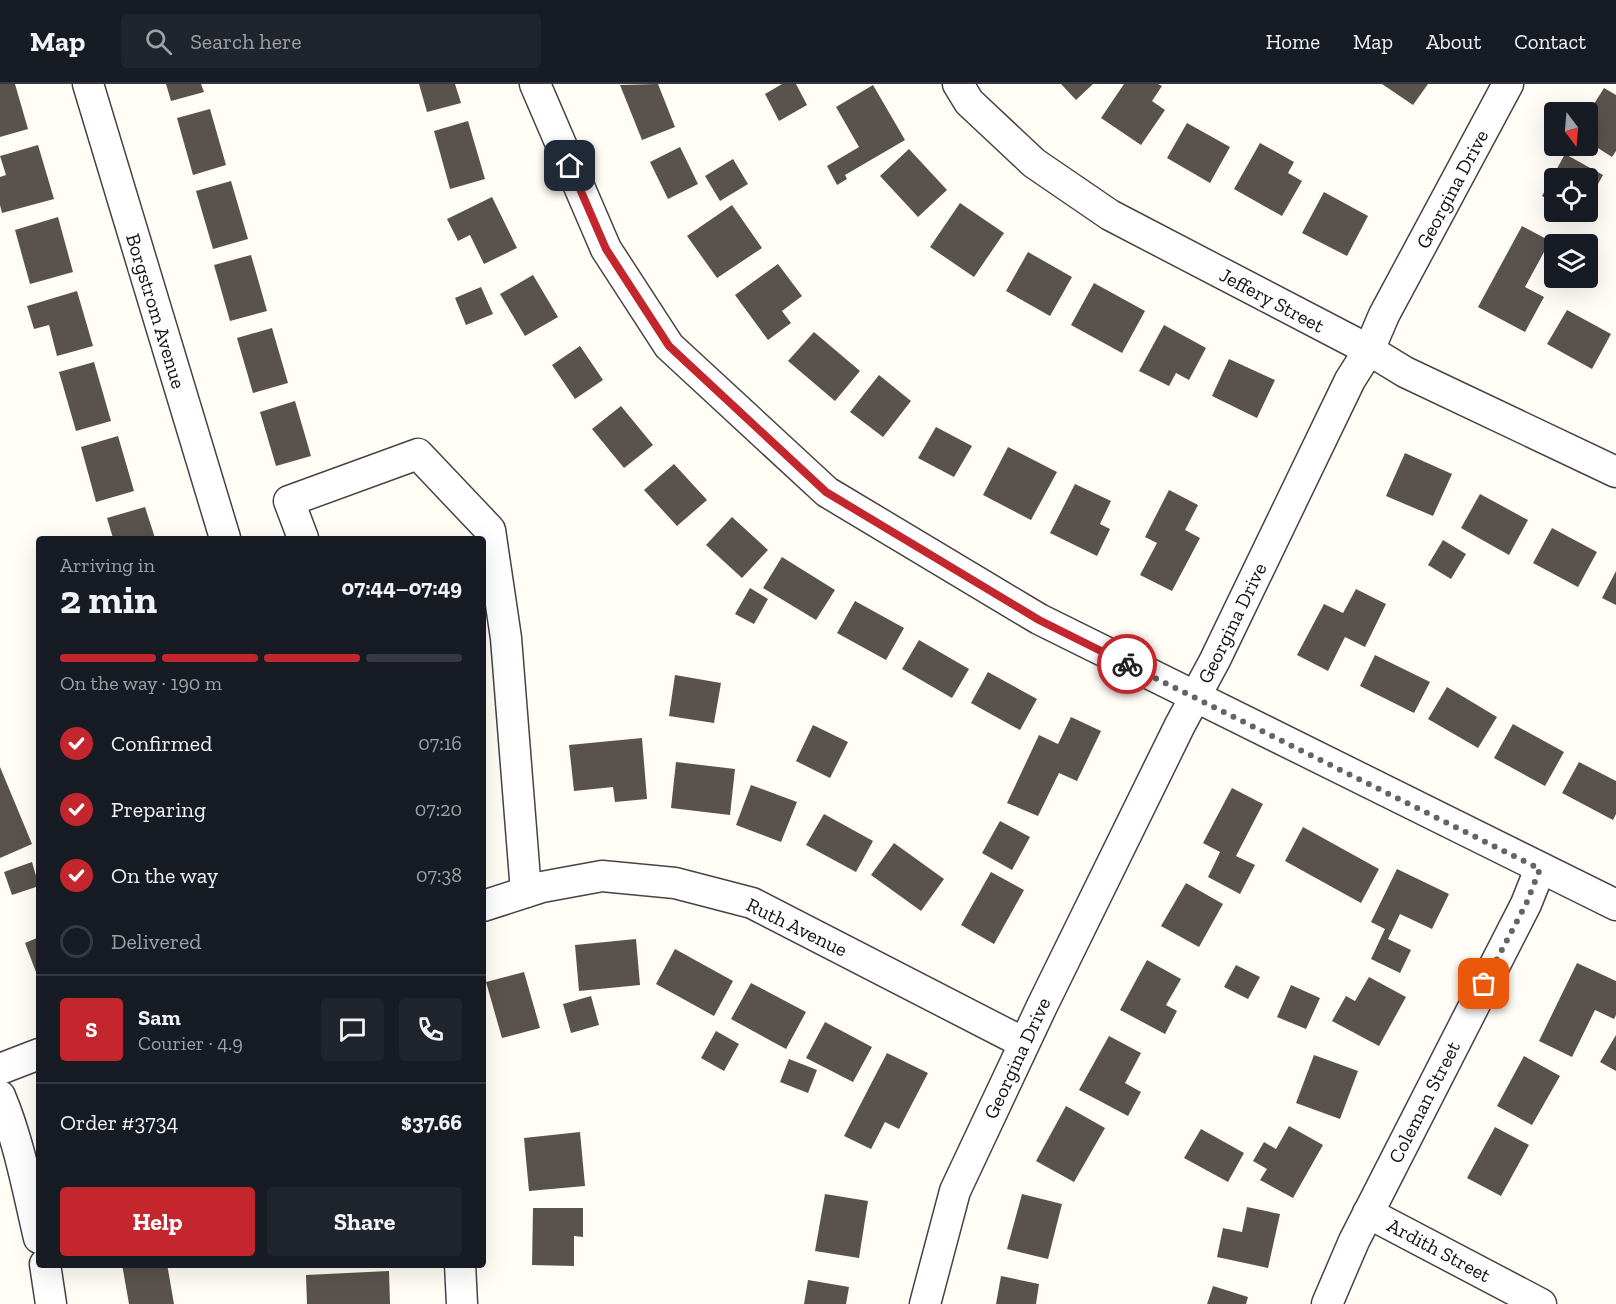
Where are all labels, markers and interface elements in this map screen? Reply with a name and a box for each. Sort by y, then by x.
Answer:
search box [121,14,541,68]
text: Map [30,25,85,58]
icon: search [142,25,175,58]
text: Search here [190,28,302,55]
text: Home [1266,29,1320,54]
text: Map [1353,29,1393,54]
text: About [1426,29,1481,54]
text: Contact [1514,29,1586,54]
north arrow [1544,102,1598,156]
map controls [1544,102,1598,288]
street label: Georgina Drive [1411,125,1493,253]
pin [544,140,595,191]
icon: home [553,149,586,182]
button: locate [1544,168,1598,222]
street label: Borgstrom Avenue [121,230,191,392]
button: layers [1544,234,1598,288]
street label: Jeffery Street [1216,262,1329,338]
text: Arriving in [60,553,155,577]
street label: Georgina Drive [1192,559,1272,687]
text: 07:44–07:49 [342,574,462,601]
text: 2 min [60,576,157,623]
courier [1097,634,1157,694]
icon: bike [1111,648,1144,681]
text: On the way · 190 m [60,671,222,695]
icon: check [60,727,93,760]
text: Confirmed [111,730,212,757]
text: 07:16 [418,731,462,755]
icon: check [60,793,93,826]
text: Preparing [111,796,206,823]
text: 07:20 [415,797,462,821]
icon: check [60,859,93,892]
text: On the way [111,862,218,889]
text: 07:38 [416,863,462,887]
street label: Ruth Avenue [743,892,851,962]
text: Delivered [111,928,201,955]
pin [1458,958,1509,1009]
icon: bag [1467,967,1500,1000]
street label: Georgina Drive [978,993,1056,1123]
button: chat [321,998,384,1061]
button: phone [399,998,462,1061]
text: Sam [138,1004,181,1031]
text: S [85,1016,98,1043]
text: Courier · 4.9 [138,1031,243,1055]
street label: Coleman Street [1383,1037,1465,1167]
text: Order #3734 [60,1109,178,1136]
text: $37.66 [401,1109,462,1136]
button: Help [60,1187,255,1256]
button: Share [267,1187,462,1256]
street label: Ardith Street [1383,1213,1495,1288]

